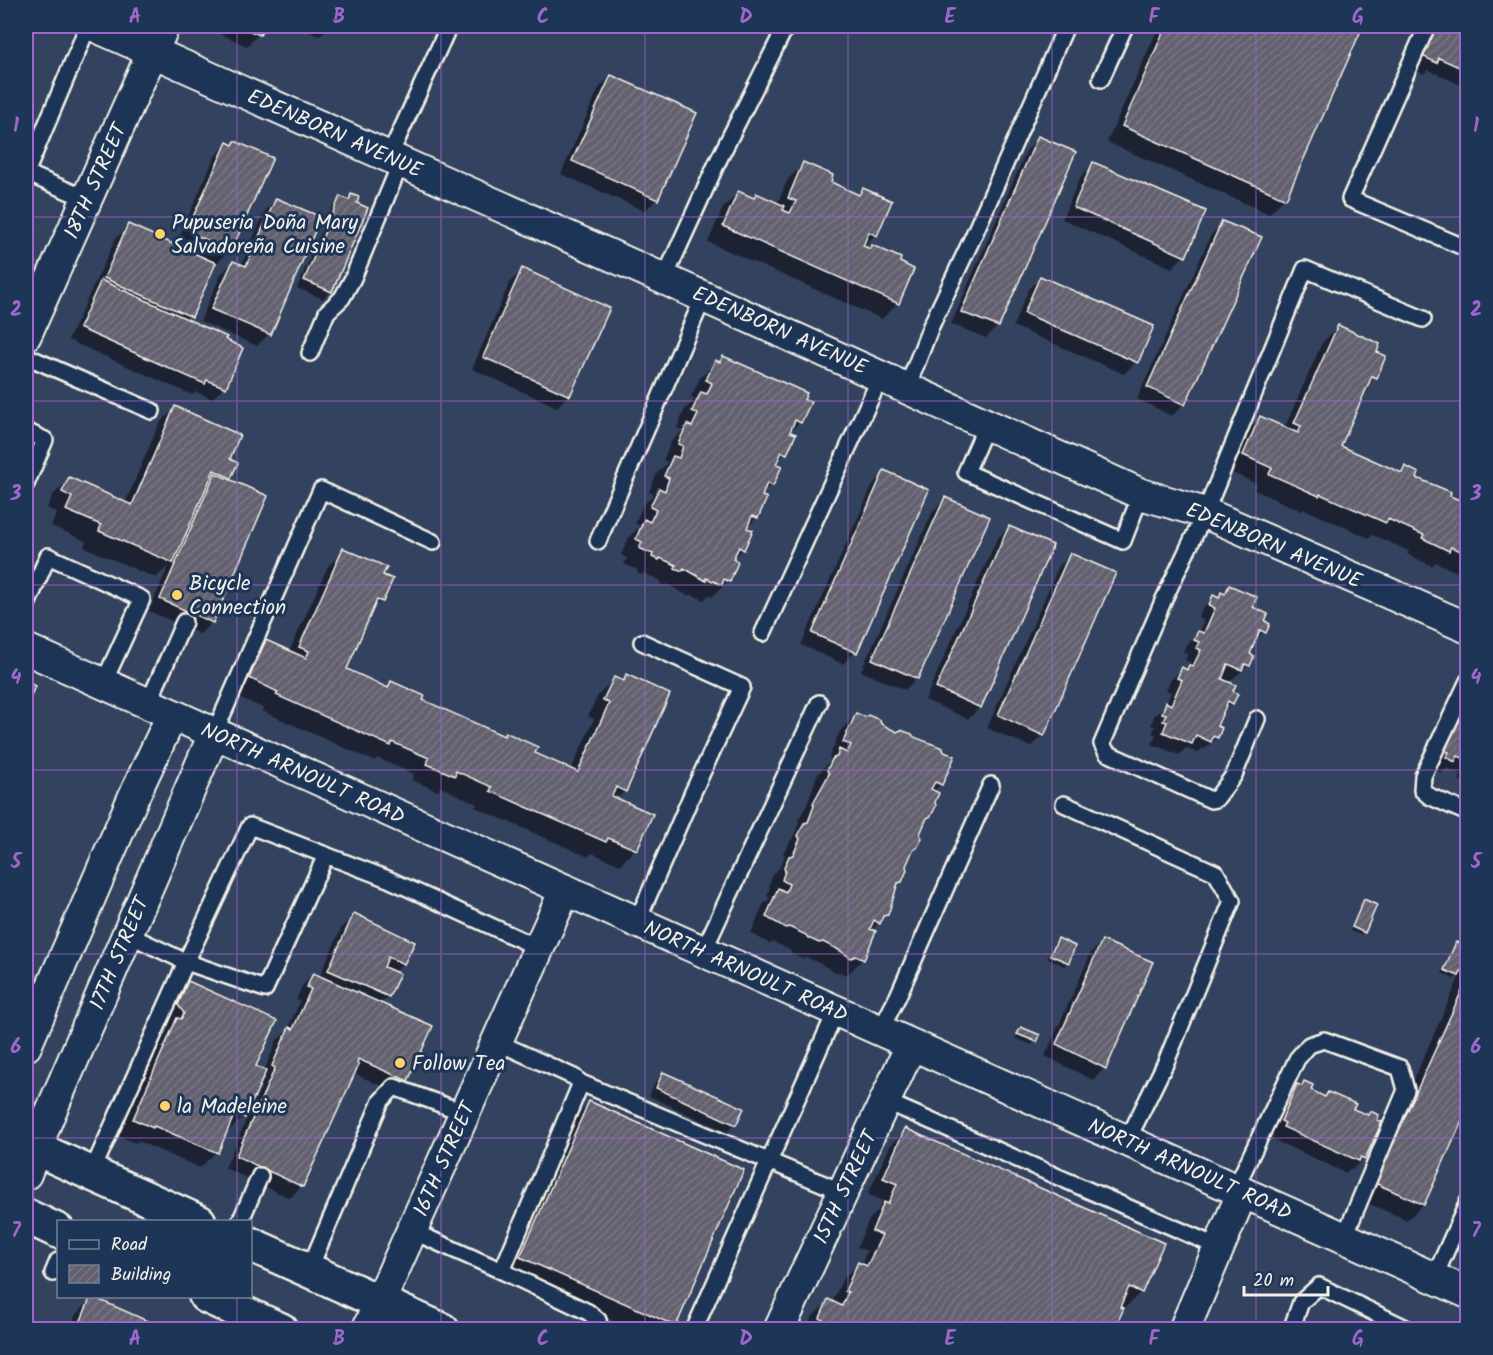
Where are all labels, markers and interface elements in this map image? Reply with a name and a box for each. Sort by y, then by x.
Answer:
text: A [129,2,141,34]
text: B [333,2,345,34]
text: C [537,2,549,34]
text: D [739,2,753,34]
text: E [944,2,956,34]
text: F [1149,2,1161,34]
text: G [1352,2,1364,34]
street label: EDENBORN AVENUE [241,81,428,188]
text: 1 [13,111,19,143]
text: 1 [1473,111,1479,143]
street label: 18TH STREET [56,117,137,245]
place label: Pupuseria Doña Mary Salvadoreña Cuisine [172,207,358,264]
marker: Pupuseria Doña Mary Salvadoreña Cuisine [153,227,167,241]
street label: EDENBORN AVENUE [686,278,873,385]
text: 2 [10,295,22,327]
text: 2 [1470,295,1482,327]
text: 3 [10,479,22,511]
text: 3 [1470,479,1482,511]
street label: EDENBORN AVENUE [1180,494,1367,599]
place label: Bicycle Connection [189,568,286,625]
marker: Bicycle Connection [170,588,184,602]
text: 4 [11,663,22,695]
text: 4 [1471,663,1482,695]
street label: NORTH ARNOULT ROAD [195,714,410,834]
text: 5 [10,847,23,879]
text: 5 [1470,847,1483,879]
street label: 17TH STREET [82,890,160,1015]
street label: NORTH ARNOULT ROAD [638,912,853,1032]
text: 6 [11,1032,22,1064]
text: 6 [1471,1032,1482,1064]
place label: Follow Tea [412,1048,505,1081]
marker: Follow Tea [393,1056,407,1070]
place label: la Madeleine [177,1091,288,1124]
street label: 16TH STREET [405,1095,486,1222]
marker: la Madeleine [158,1099,172,1113]
street label: NORTH ARNOULT ROAD [1082,1110,1297,1230]
street label: 15TH STREET [806,1124,888,1250]
text: 7 [11,1216,21,1248]
text: 7 [1471,1216,1481,1248]
legend [57,1220,252,1298]
text: Road [111,1231,148,1260]
scale bar [1244,1259,1328,1297]
text: Building [111,1261,171,1290]
text: 20 m [1253,1267,1294,1296]
text: A [129,1324,141,1355]
text: B [333,1324,345,1355]
text: C [537,1324,549,1355]
text: D [739,1324,753,1355]
text: E [944,1324,956,1355]
text: F [1149,1324,1161,1355]
text: G [1352,1324,1364,1355]

